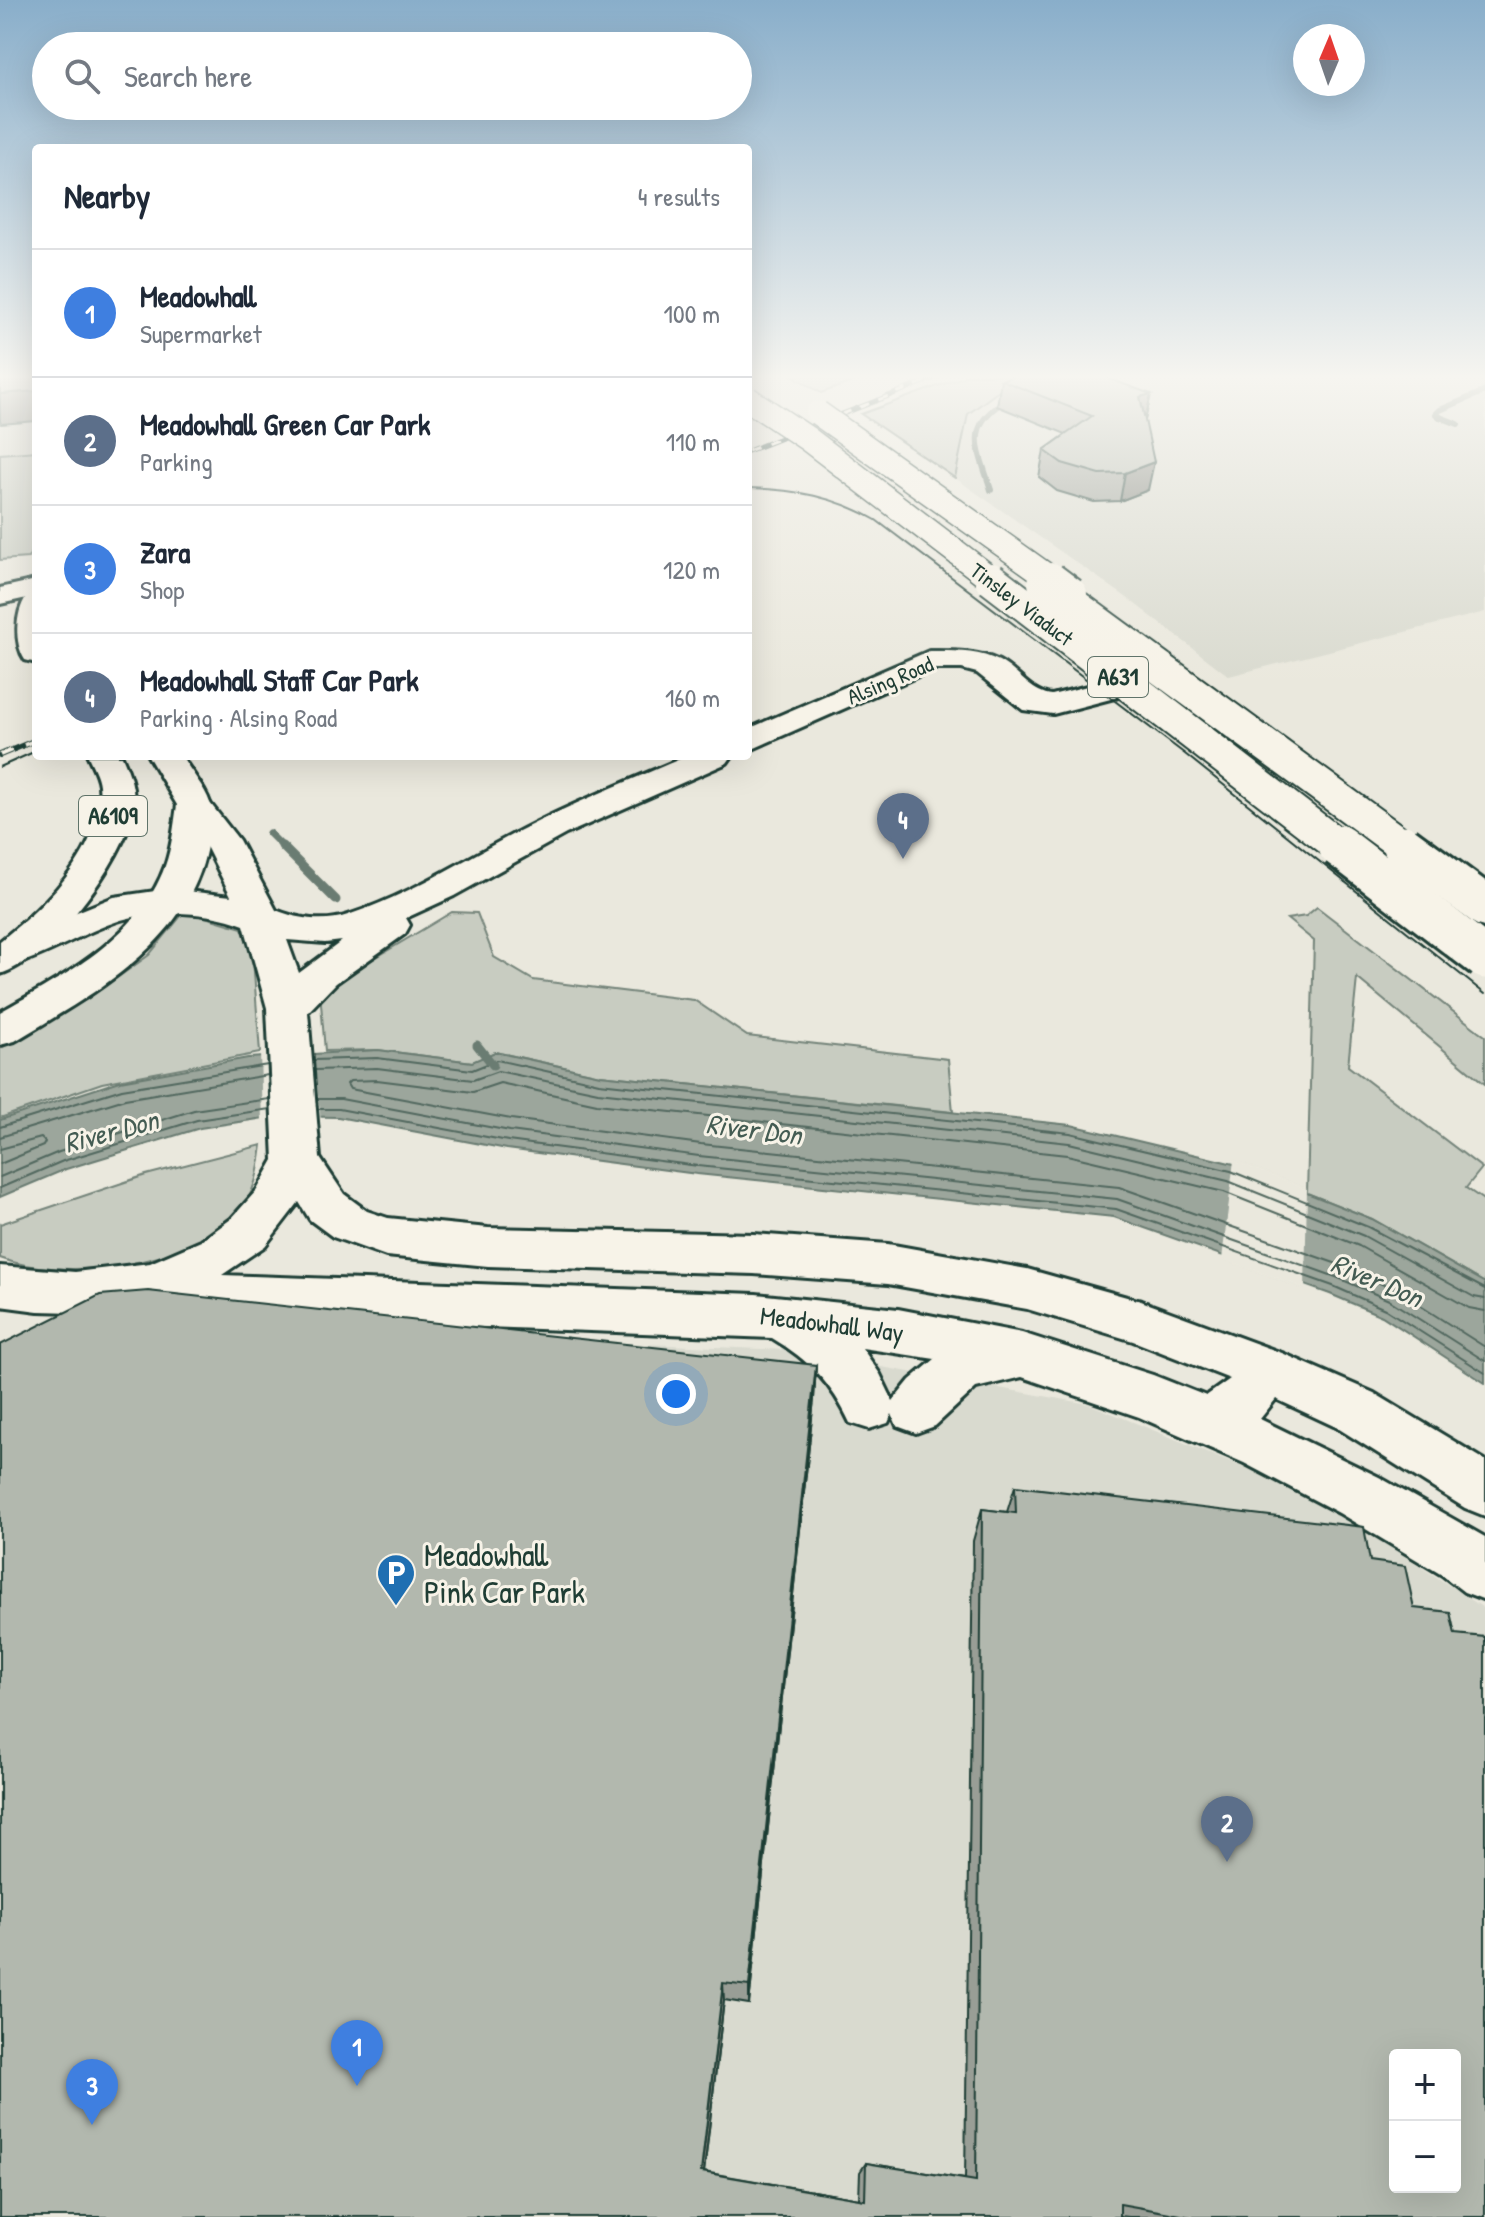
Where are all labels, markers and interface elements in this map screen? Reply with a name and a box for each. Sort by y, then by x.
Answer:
north arrow [1293,24,1365,96]
search box [32,32,752,120]
icon: search [60,54,104,98]
text: Search here [124,56,252,96]
text: Nearby [64,173,150,219]
text: 4 results [638,179,720,214]
text: Meadowhall [140,276,257,316]
text: 1 [85,296,95,331]
text: 100 m [664,296,720,331]
text: Supermarket [140,316,262,351]
text: Meadowhall Green Car Park [140,404,431,444]
text: 2 [84,424,96,459]
text: 110 m [666,424,720,459]
text: Parking [140,444,213,479]
text: Zara [140,532,190,572]
text: 3 [84,552,96,587]
text: 120 m [663,552,720,587]
street label: Tinsley Viaduct [964,555,1080,653]
text: Shop [140,572,184,607]
street label: Alsing Road [842,648,938,712]
road number: A631 [1088,657,1148,697]
text: Meadowhall Staff Car Park [140,660,419,700]
text: 4 [85,680,95,715]
text: 160 m [665,680,720,715]
text: Parking · Alsing Road [140,700,337,735]
pin: 4 [877,793,929,859]
road number: A6109 [79,796,147,836]
water label: River Don [60,1100,164,1162]
water label: River Don [704,1104,806,1154]
water label: River Don [1325,1244,1431,1317]
street label: Meadowhall Way [758,1297,906,1350]
your location [656,1374,696,1414]
place label: Meadowhall Pink Car Park [424,1533,585,1613]
parking icon: Meadowhall Pink Car Park [375,1552,417,1607]
pin: 2 [1201,1796,1253,1862]
pin: 1 [331,2020,383,2086]
map controls [1389,2049,1461,2193]
button: + [1389,2049,1461,2121]
pin: 3 [66,2059,118,2125]
button: − [1389,2121,1461,2193]

